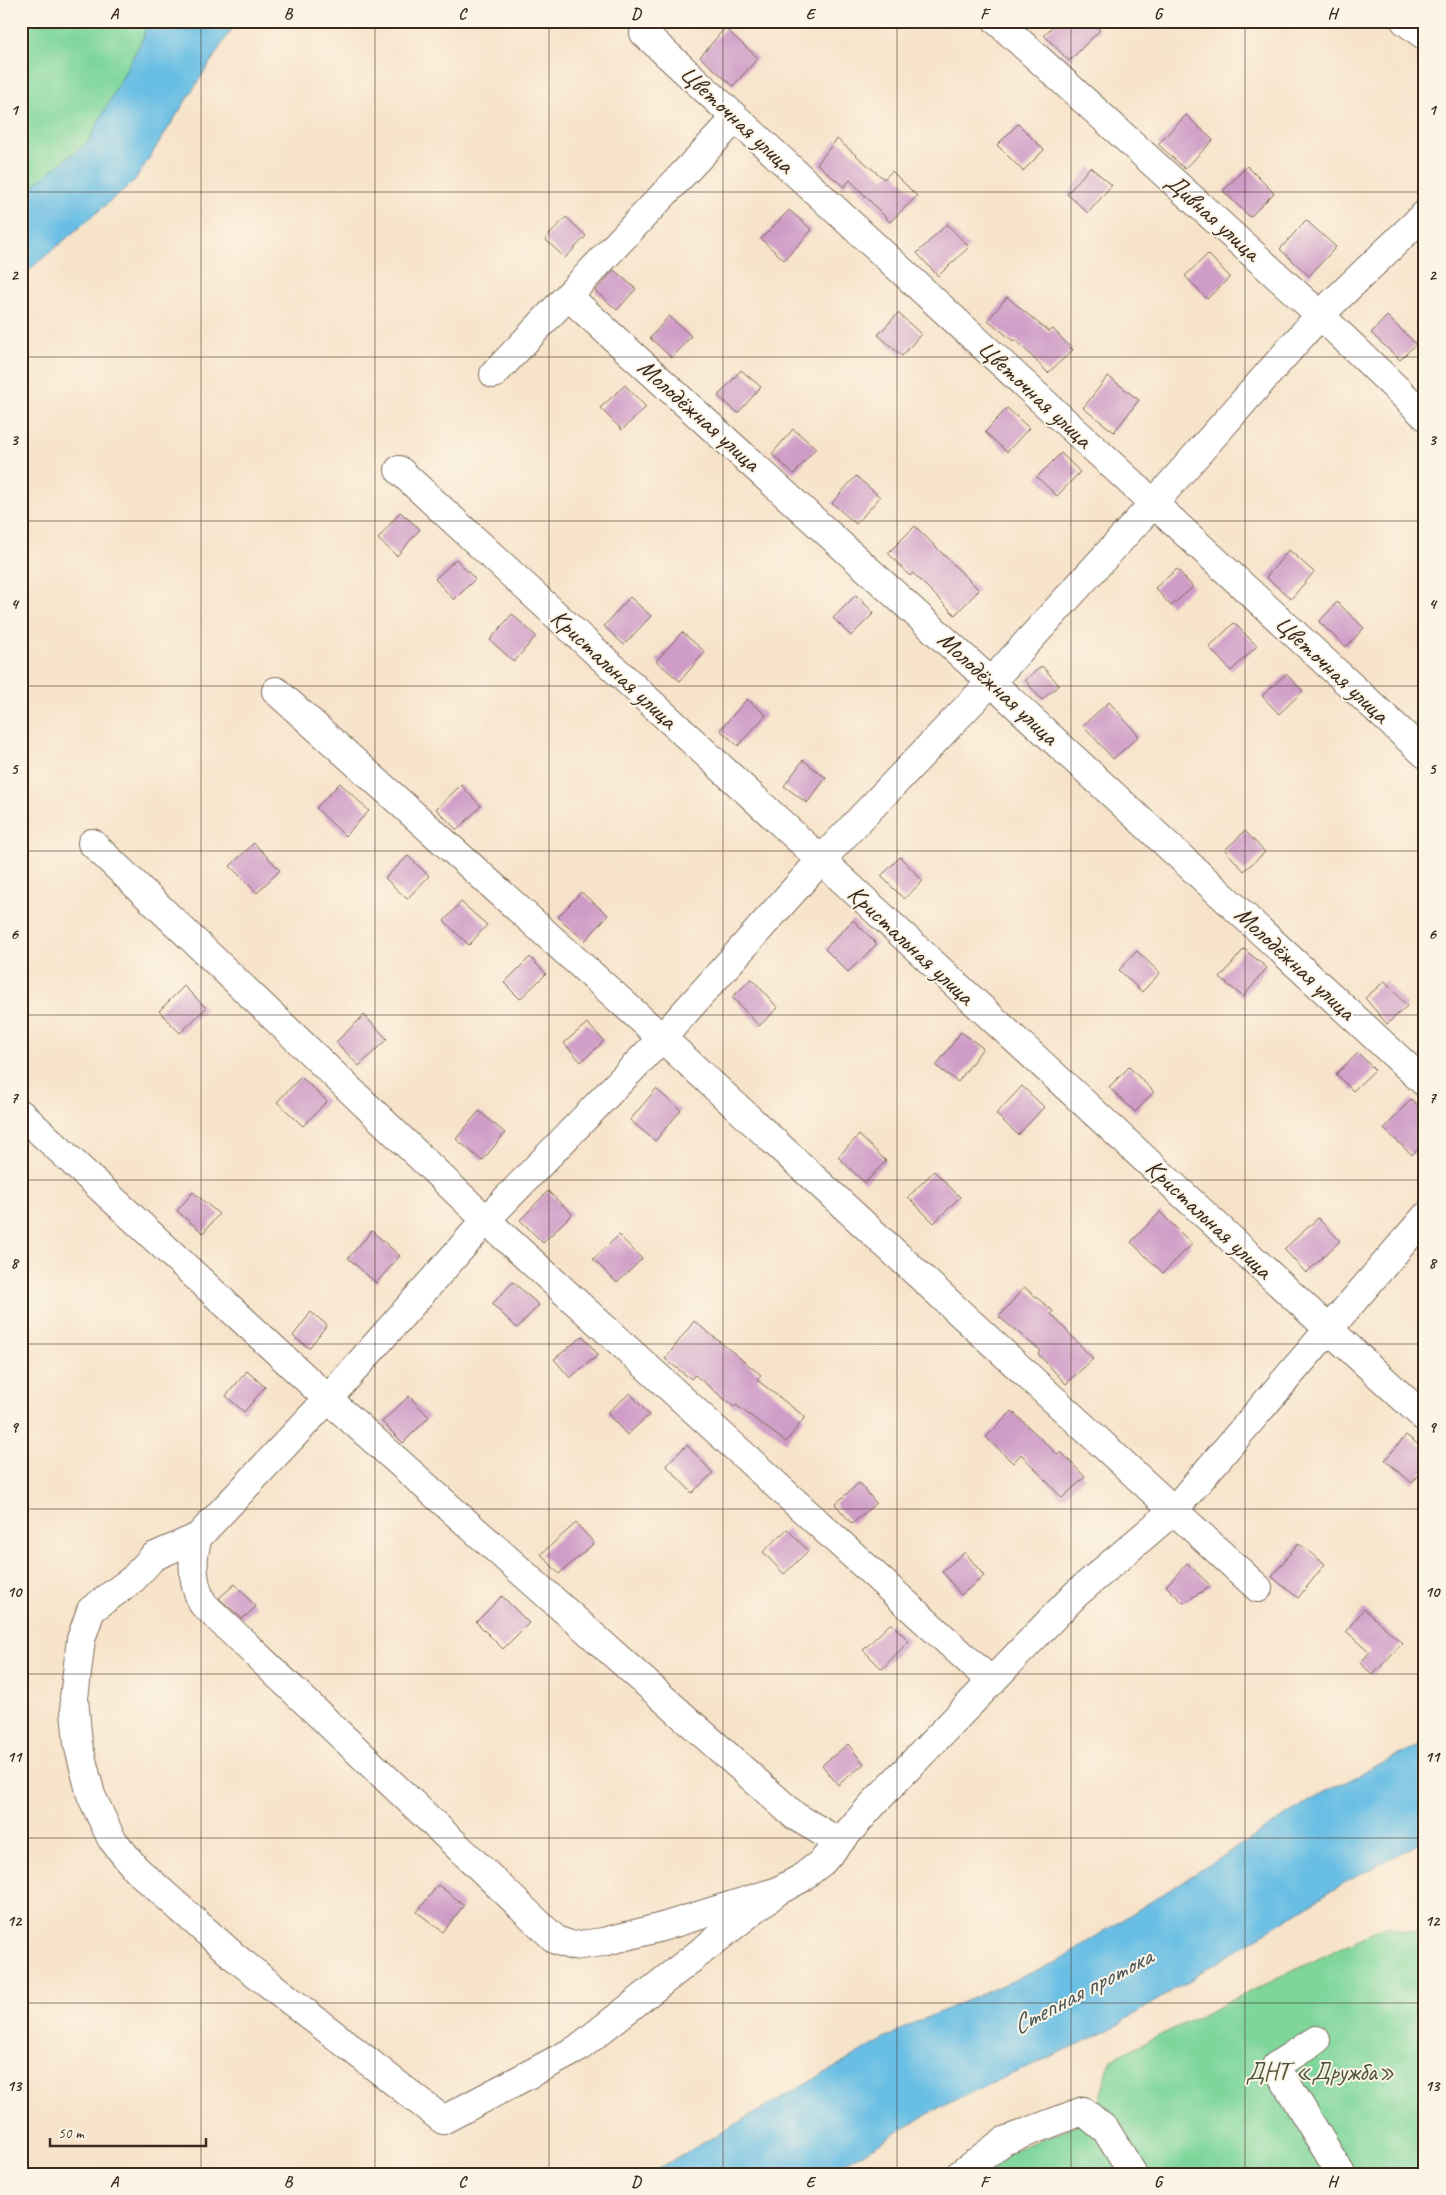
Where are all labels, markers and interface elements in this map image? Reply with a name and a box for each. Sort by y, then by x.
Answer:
text: A [110,4,120,24]
text: B [284,4,294,24]
text: C [458,4,468,24]
text: D [631,4,642,24]
text: E [806,4,817,24]
text: F [980,4,991,24]
text: G [1154,4,1164,24]
text: H [1327,4,1339,24]
street label: Цветочная улица [673,58,803,182]
text: 1 [10,100,19,120]
text: 1 [1428,100,1437,120]
street label: Дивная улица [1159,166,1269,270]
text: 2 [10,265,19,285]
text: 2 [1428,265,1437,285]
street label: Цветочная улица [971,333,1101,457]
street label: Молодёжная улица [631,352,768,480]
text: 3 [10,430,19,450]
text: 3 [1428,430,1437,450]
text: 4 [10,594,19,614]
text: 4 [1428,594,1437,614]
street label: Кристальная улица [544,602,686,737]
street label: Цветочная улица [1268,608,1398,732]
street label: Молодёжная улица [931,624,1067,754]
text: 5 [11,759,20,779]
text: 5 [1429,759,1438,779]
street label: Кристальная улица [841,878,983,1013]
street label: Молодёжная улица [1228,899,1364,1029]
text: 6 [10,924,19,944]
text: 6 [1428,924,1437,944]
text: 7 [10,1088,19,1108]
text: 7 [1428,1088,1437,1108]
street label: Кристальная улица [1139,1152,1281,1287]
text: 8 [10,1253,19,1273]
text: 8 [1428,1253,1437,1273]
text: 9 [10,1417,19,1437]
text: 9 [1428,1417,1437,1437]
text: 10 [7,1582,23,1602]
text: 10 [1425,1582,1441,1602]
text: 11 [7,1747,23,1767]
text: 11 [1425,1747,1441,1767]
text: 12 [7,1911,23,1931]
text: 12 [1425,1911,1441,1931]
water label: Степная протока [1006,1939,1161,2042]
park label: ДНТ «Дружба» [1246,2056,1394,2088]
text: 13 [7,2076,23,2096]
text: 13 [1425,2076,1441,2096]
scale bar [50,2115,206,2147]
text: 50 m [58,2124,85,2143]
text: A [110,2172,120,2192]
text: B [284,2172,294,2192]
text: C [458,2172,468,2192]
text: D [631,2172,642,2192]
text: E [806,2172,817,2192]
text: F [980,2172,991,2192]
text: G [1154,2172,1164,2192]
text: H [1327,2172,1339,2192]

